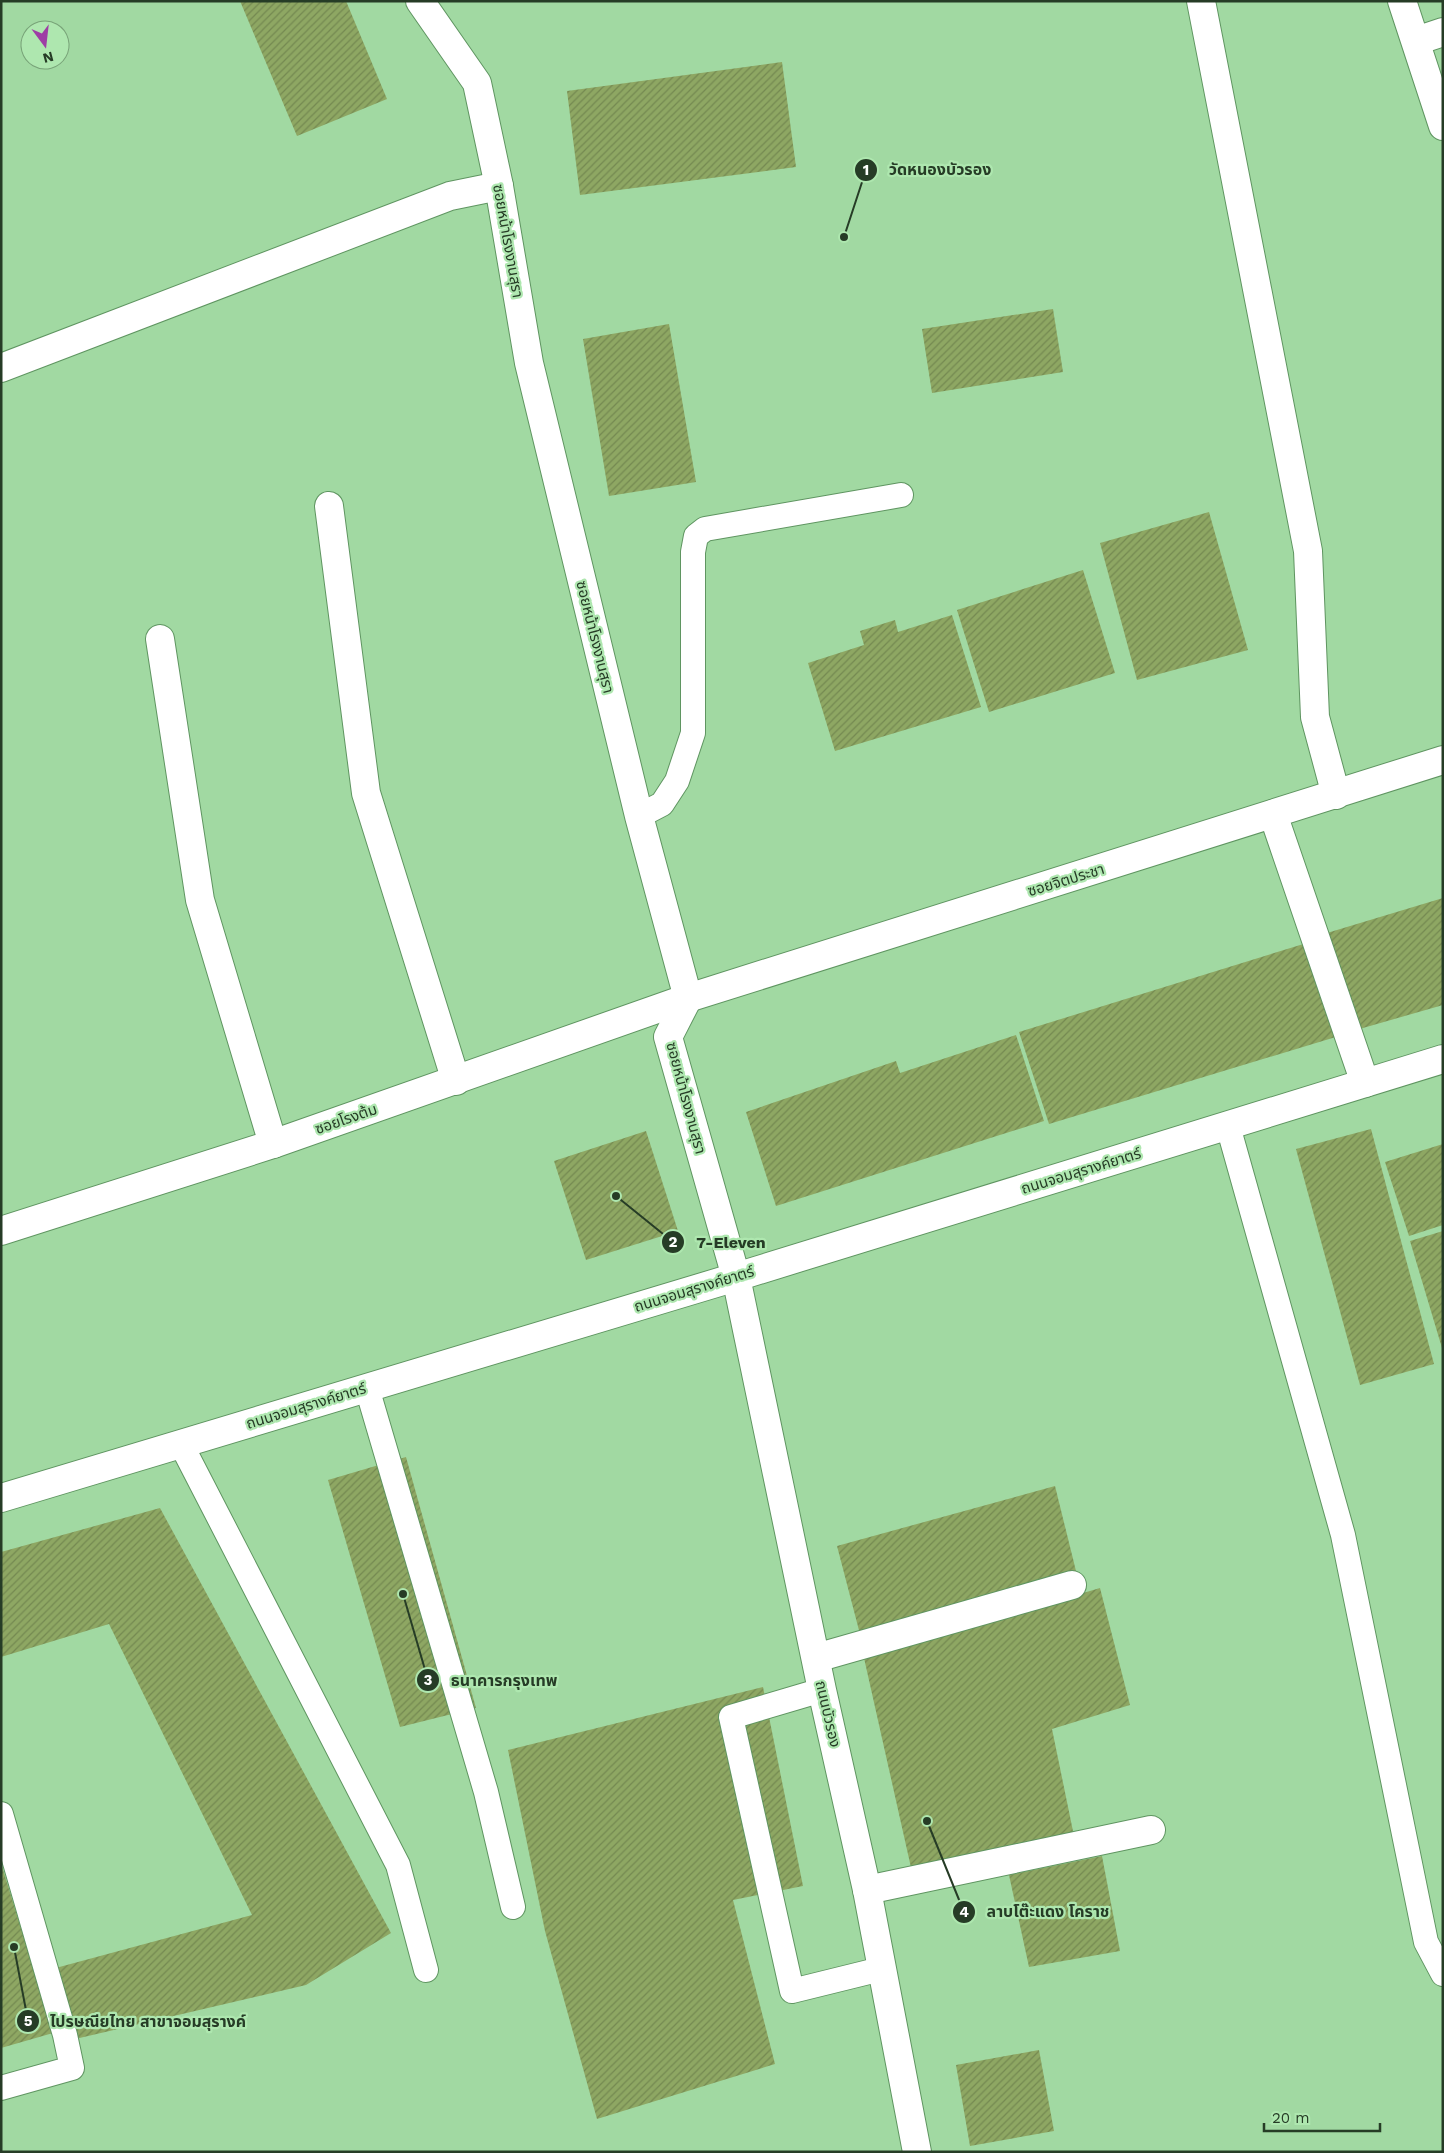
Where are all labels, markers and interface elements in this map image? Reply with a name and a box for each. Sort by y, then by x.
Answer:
north arrow [20,20,70,70]
text: N [41,48,55,67]
callout: วัดหนองบัวรอง [854,154,1001,185]
text: วัดหนองบัวรอง [889,160,991,179]
text: 1 [863,161,869,179]
street label: ซอยหน้าโรงงานสุรา [489,183,527,299]
street label: ซอยหน้าโรงงานสุรา [572,579,618,695]
street label: ซอยจิตประชา [1026,860,1106,900]
street label: ซอยหน้าโรงงานสุรา [662,1040,710,1156]
street label: ซอยโรงต้ม [313,1100,379,1138]
street label: ถนนจอมสุรางค์ยาตร์ [1019,1144,1144,1198]
callout: 7-Eleven [661,1227,776,1258]
text: 2 [669,1233,678,1251]
text: 7-Eleven [696,1233,766,1252]
street label: ถนนจอมสุรางค์ยาตร์ [632,1262,757,1316]
street label: ถนนจอมสุรางค์ยาตร์ [244,1379,369,1433]
callout: ธนาคารกรุงเทพ [416,1665,567,1696]
text: 3 [424,1671,433,1689]
text: ธนาคารกรุงเทพ [451,1671,558,1690]
street label: ถนนบัวรอง [812,1679,844,1749]
callout: ลาบโต๊ะแดง โคราช [952,1896,1120,1927]
text: ลาบโต๊ะแดง โคราช [987,1902,1109,1921]
text: 4 [959,1903,969,1921]
callout: ไปรษณียไทย สาขาจอมสุรางค์ [15,2006,256,2037]
text: 5 [24,2012,33,2030]
text: ไปรษณียไทย สาขาจอมสุรางค์ [50,2012,246,2031]
scale bar [1264,2100,1380,2132]
text: 20 m [1272,2109,1310,2127]

